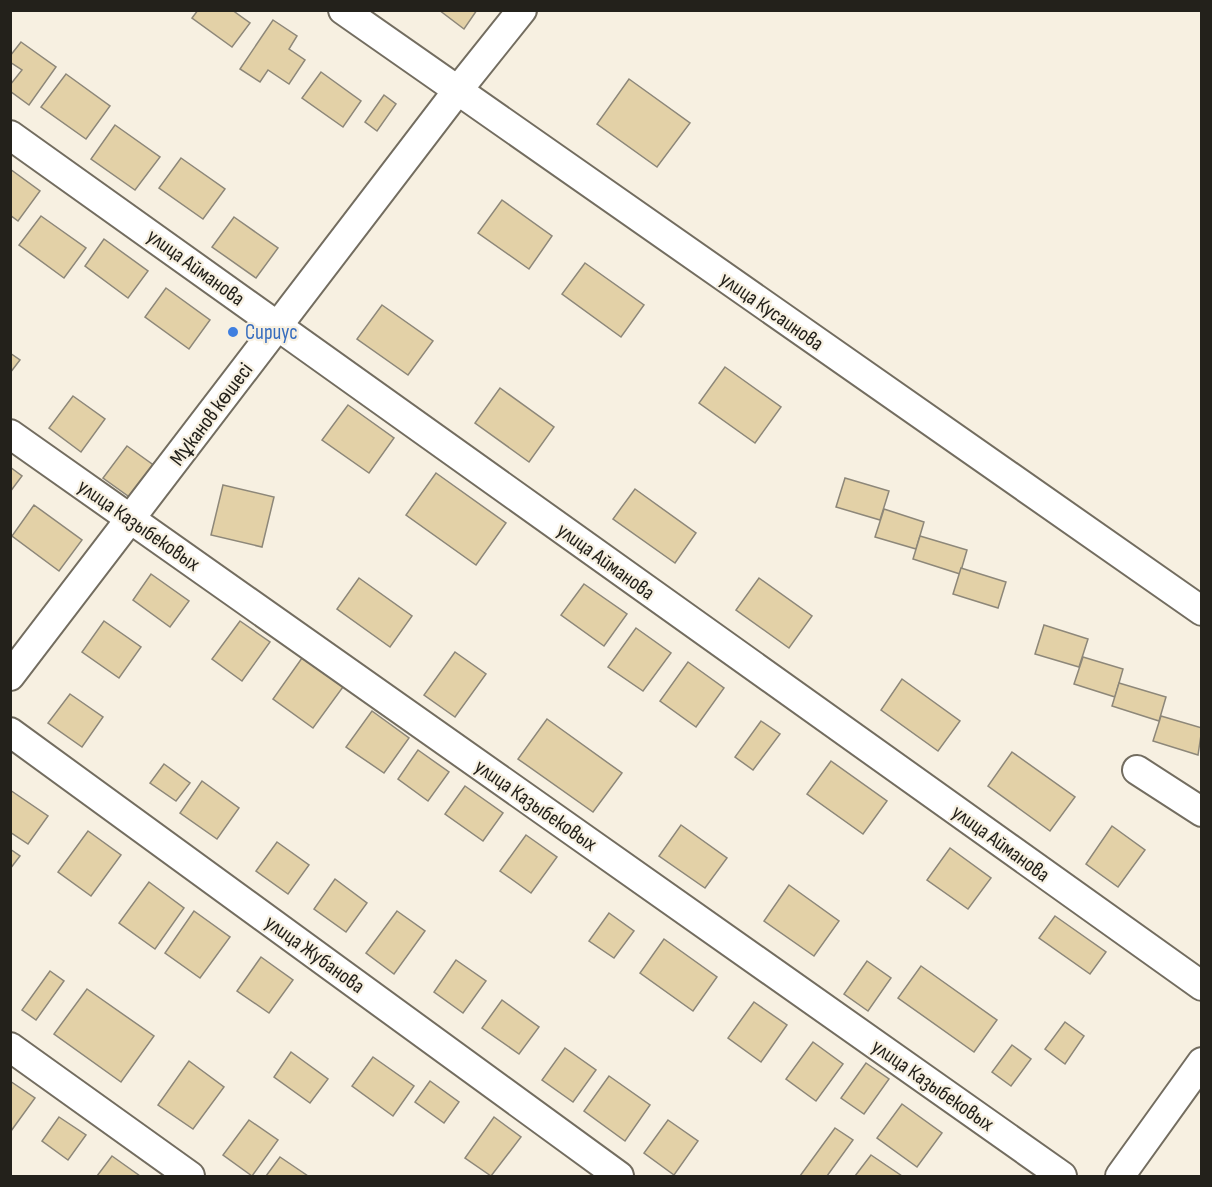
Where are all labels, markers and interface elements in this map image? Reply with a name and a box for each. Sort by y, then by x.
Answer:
street label: улица Айманова [142,224,249,311]
street label: улица Кусаинова [715,267,828,356]
place label: Сириус [245,320,298,345]
marker: Сириус [226,325,240,339]
street label: Мұканов көшесі [165,358,258,471]
street label: улица Казыбековых [73,474,205,577]
street label: улица Айманова [552,518,659,605]
street label: улица Казыбековых [470,754,602,857]
street label: улица Айманова [947,800,1054,887]
street label: улица Жубанова [260,910,369,999]
street label: улица Казыбековых [867,1034,999,1137]

